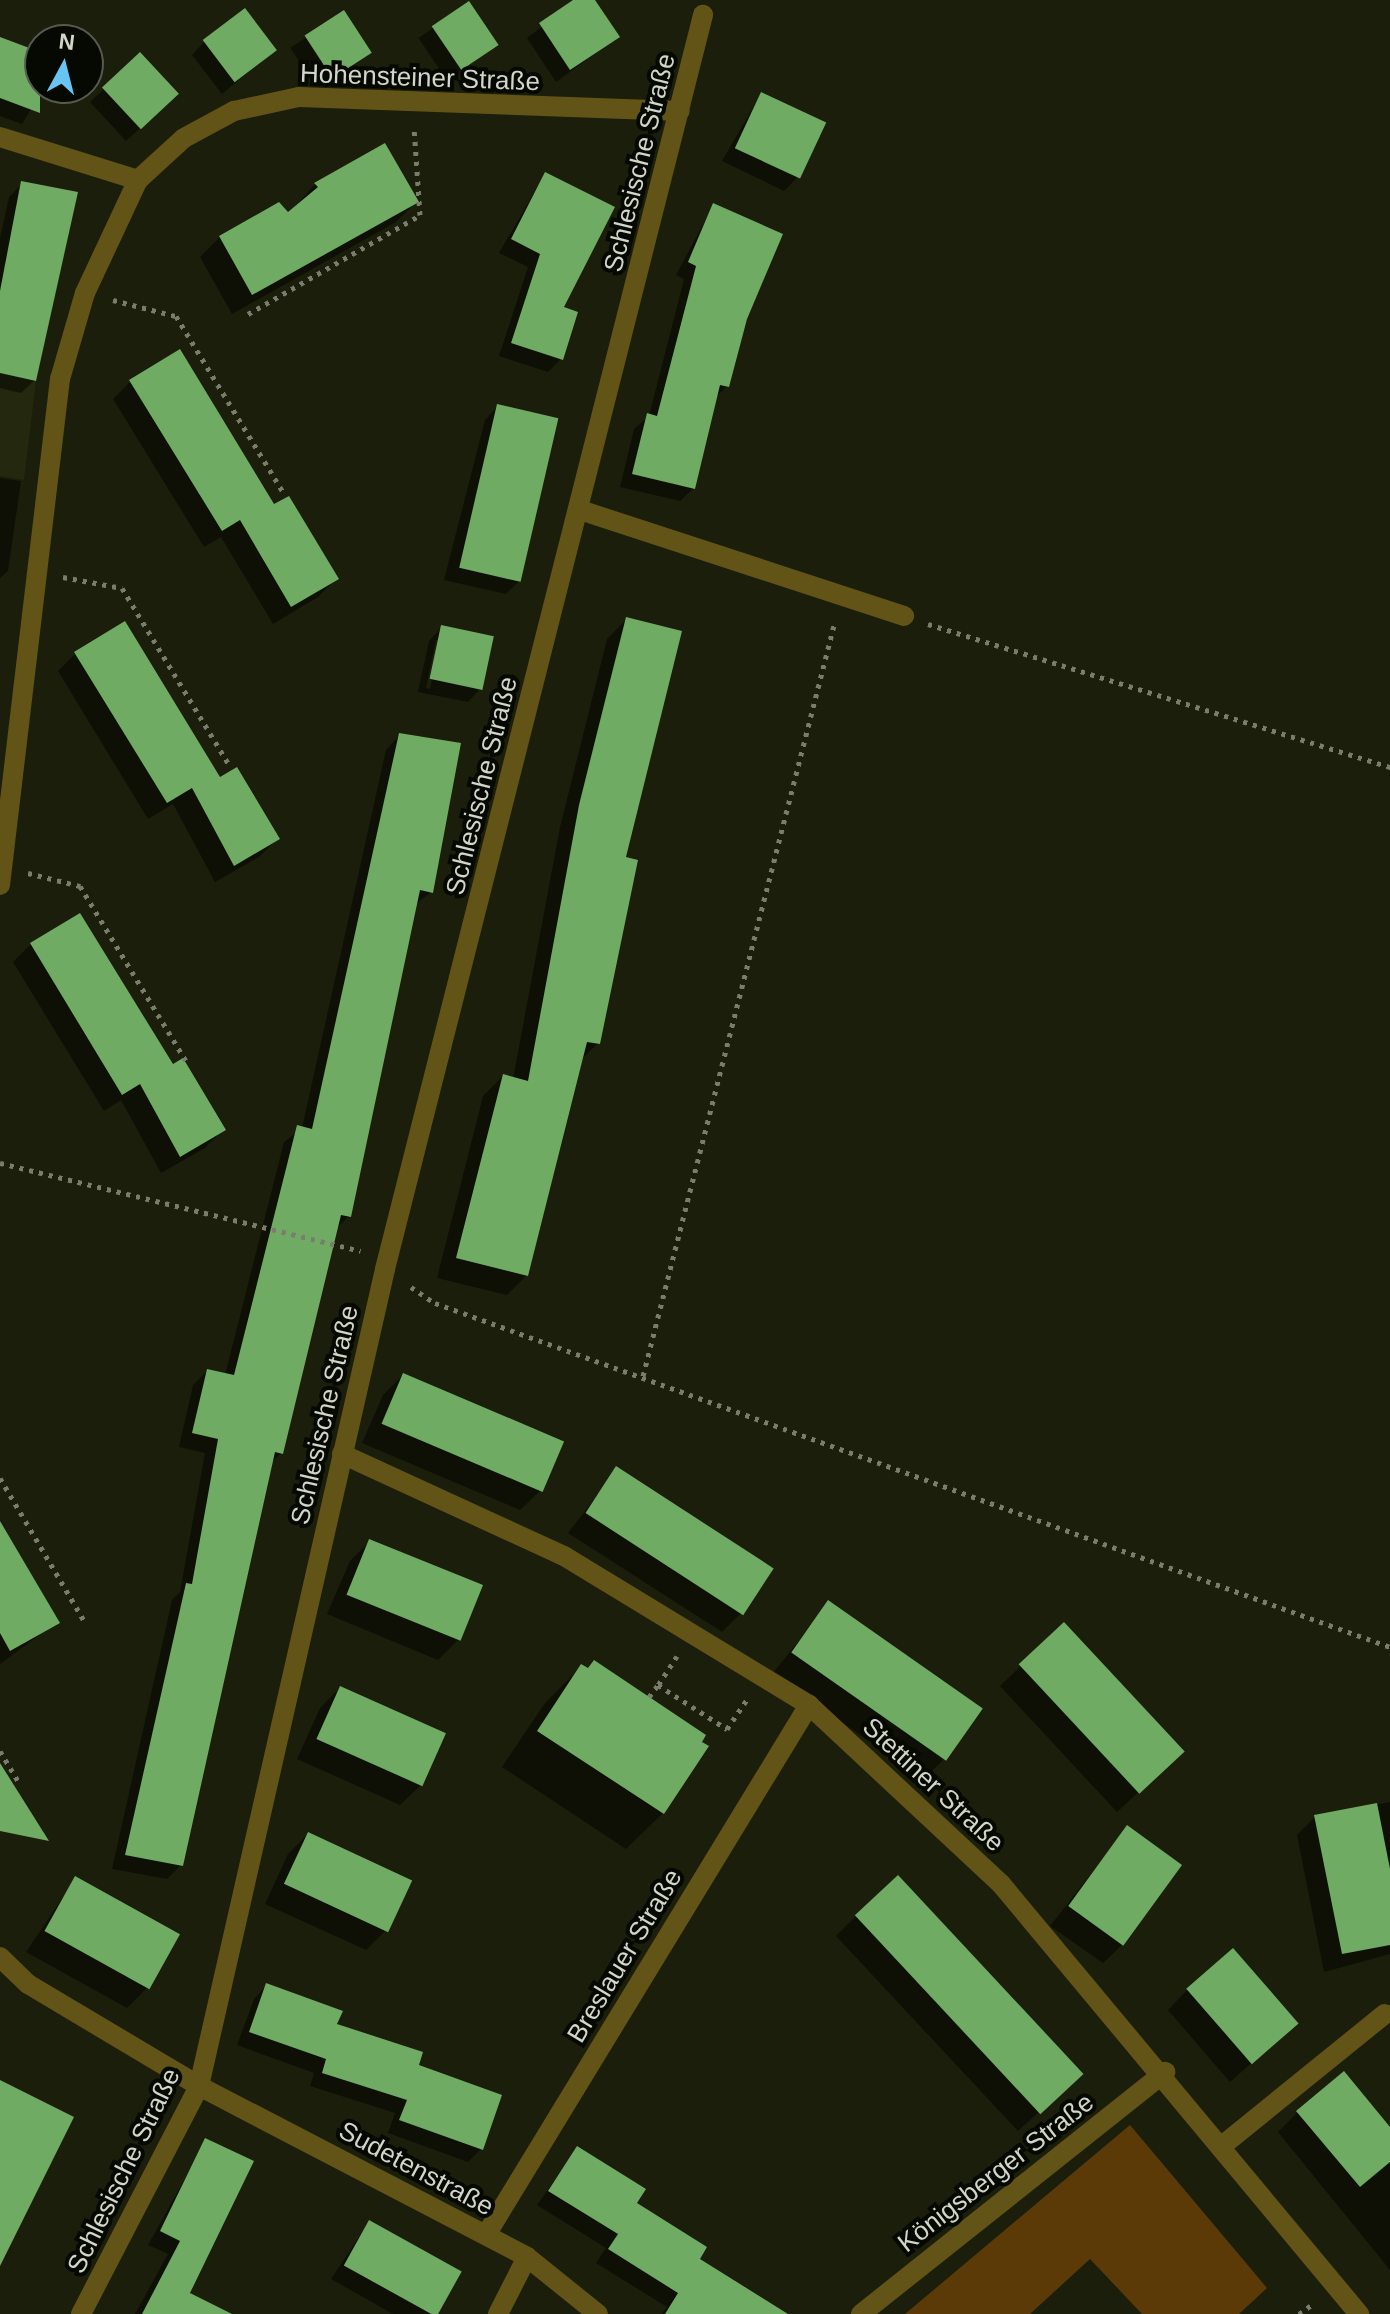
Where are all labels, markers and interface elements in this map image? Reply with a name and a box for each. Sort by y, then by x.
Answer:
north arrow [24,24,104,104]
text: N [57,28,76,55]
street label: Schlesische Straße [598,51,682,275]
street label: Hohensteiner Straße [300,58,540,98]
street label: Schlesische Straße [440,674,524,898]
street label: Schlesische Straße [285,1302,365,1528]
street label: Stettiner Straße [856,1712,1010,1858]
street label: Breslauer Straße [561,1864,689,2048]
street label: Schlesische Straße [61,2064,187,2278]
street label: Königsberger Straße [892,2087,1100,2259]
street label: Sudetenstraße [333,2115,499,2223]

